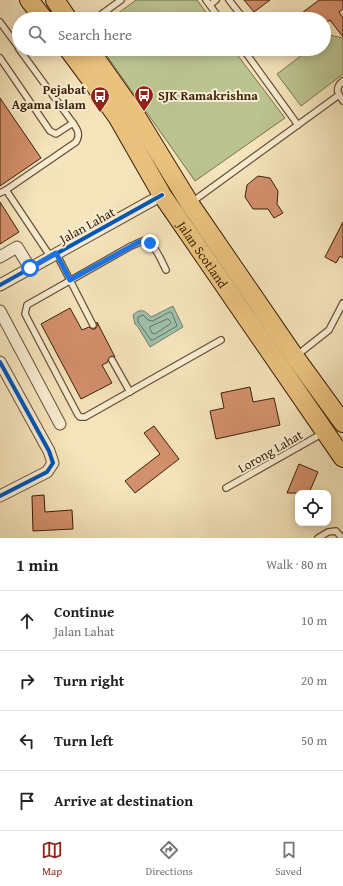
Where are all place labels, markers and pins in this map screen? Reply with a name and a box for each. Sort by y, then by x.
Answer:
place label: Pejabat Agama Islam [12,80,87,114]
bus stop icon: SJK Ramakrishna [133,84,155,112]
bus stop icon: Pejabat Agama Islam [89,85,111,113]
place label: SJK Ramakrishna [158,86,258,105]

